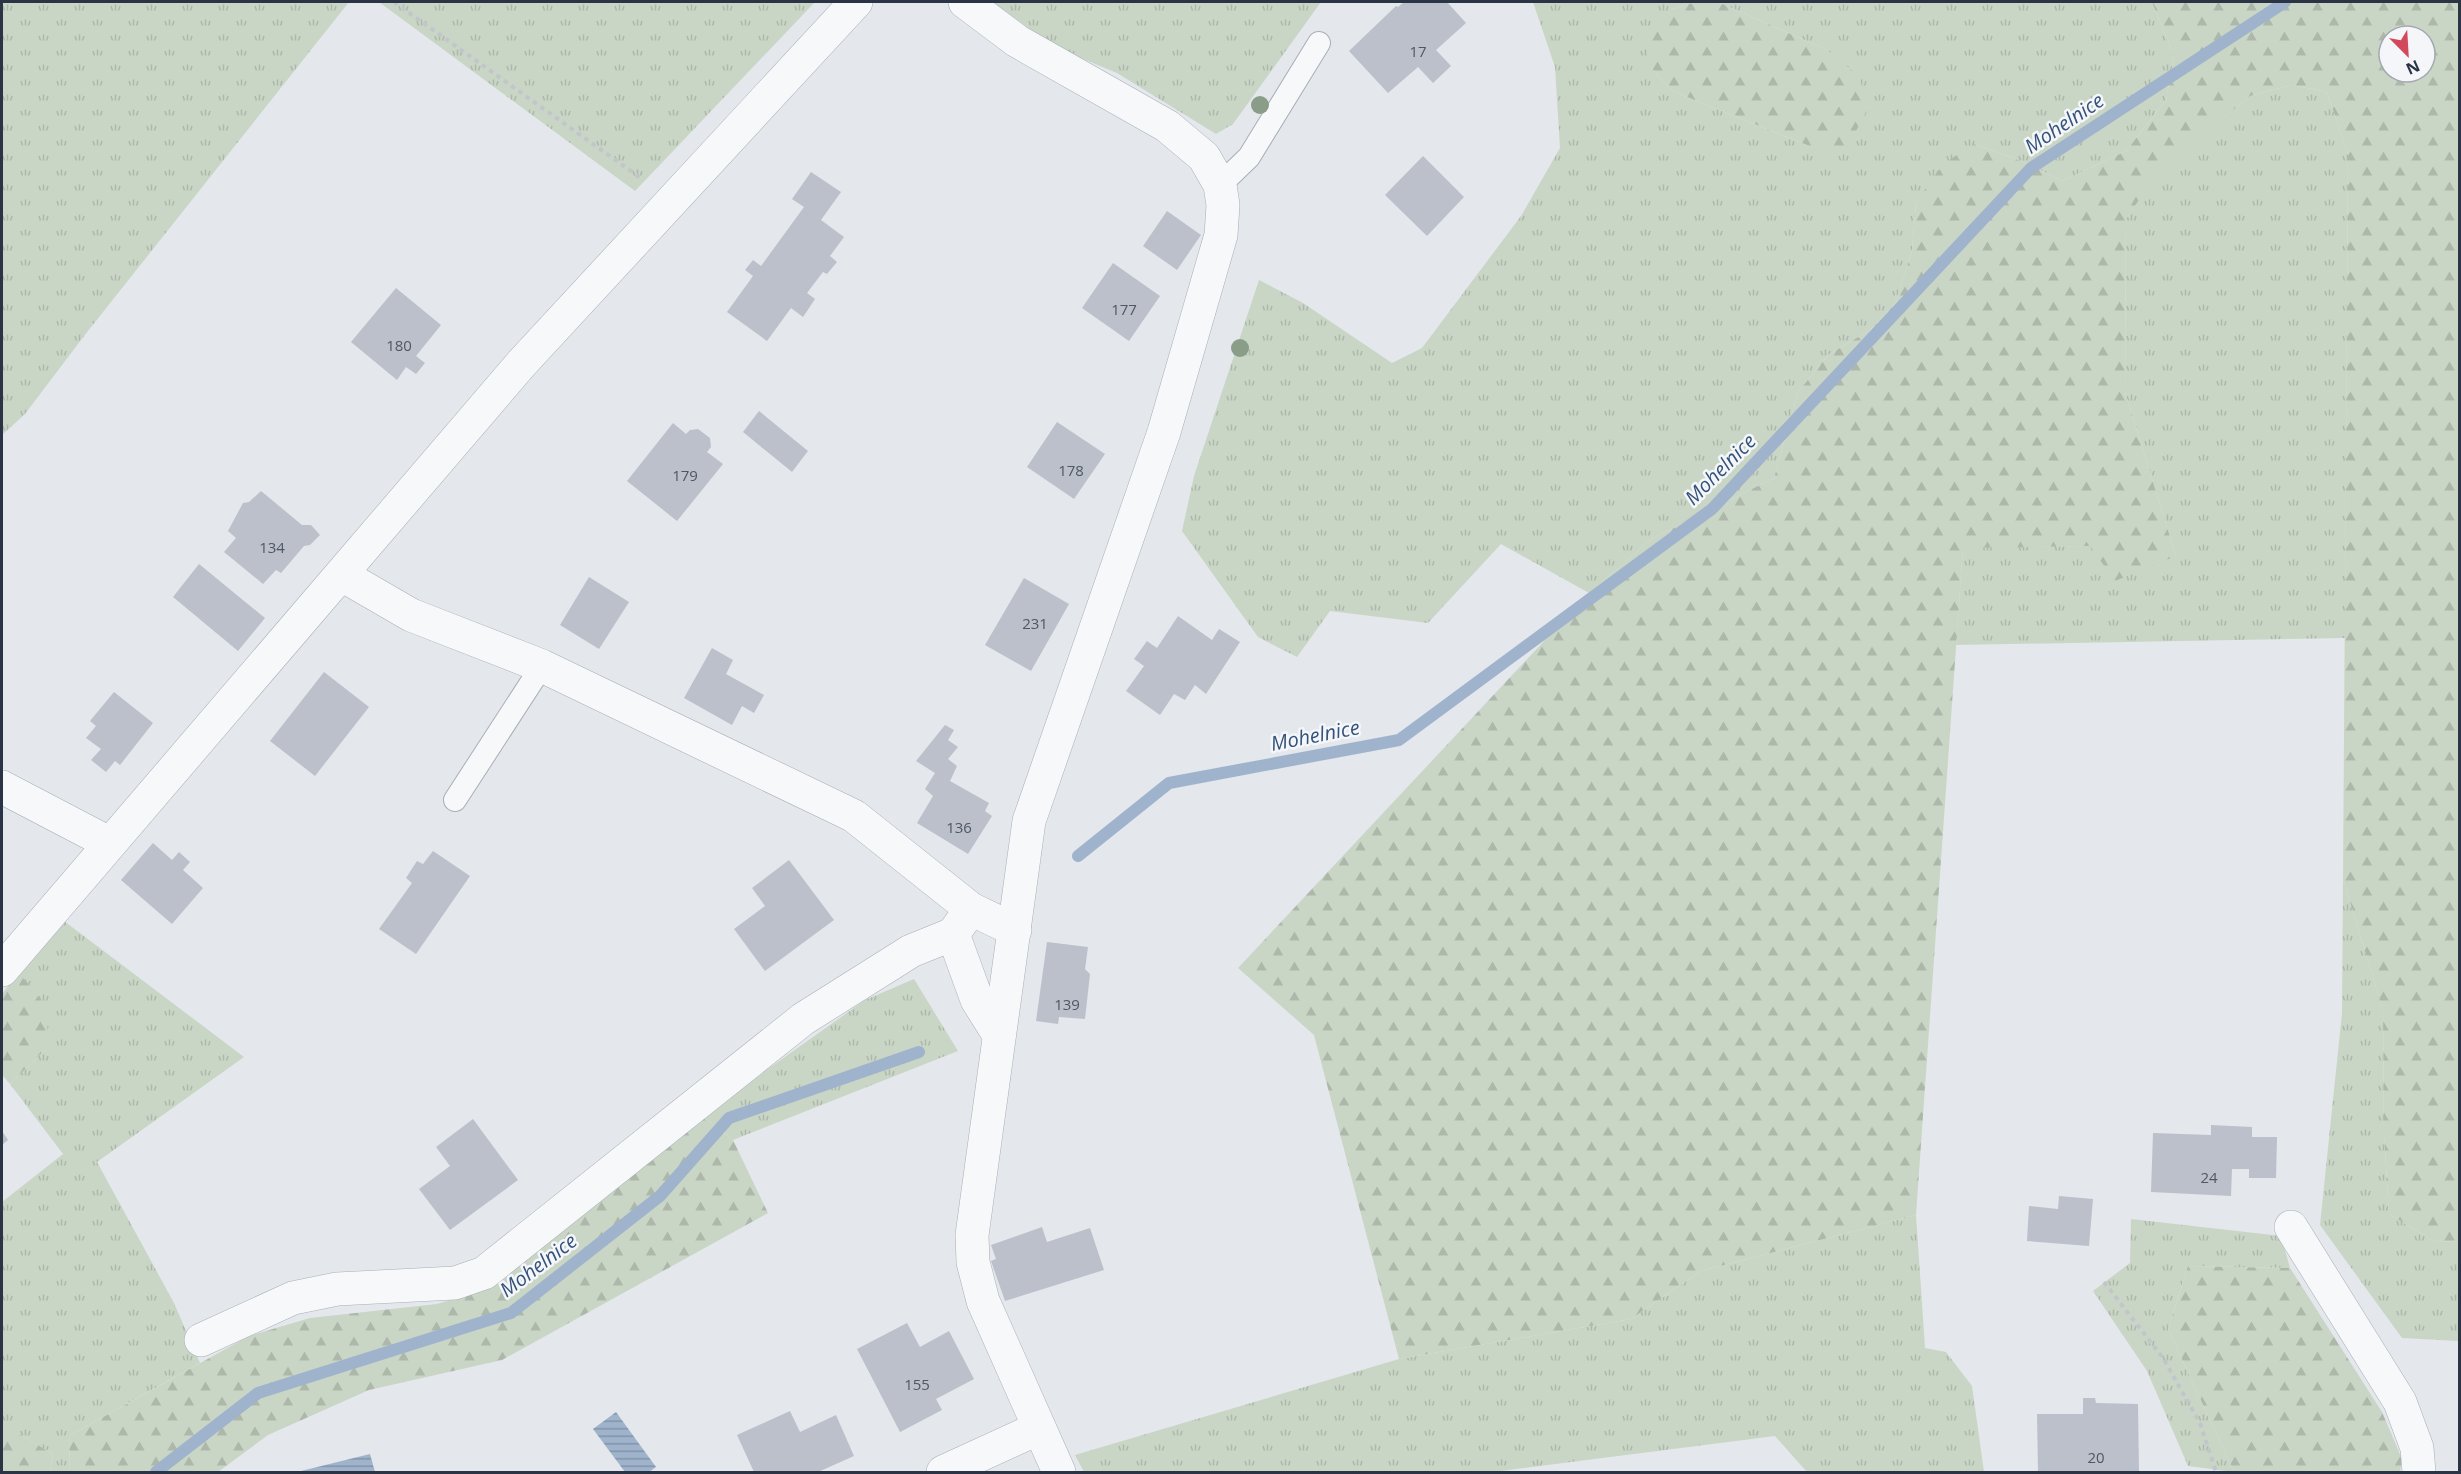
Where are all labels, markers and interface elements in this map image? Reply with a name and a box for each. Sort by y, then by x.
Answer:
north arrow [2377,24,2437,84]
house number: 17 [1409,41,1427,61]
text: N [2403,55,2424,80]
water label: Mohelnice [2019,87,2109,159]
house number: 177 [1111,299,1137,319]
house number: 180 [386,335,412,355]
water label: Mohelnice [1679,428,1761,510]
house number: 178 [1058,460,1084,480]
house number: 179 [672,465,698,485]
house number: 134 [259,537,285,557]
house number: 231 [1022,613,1048,633]
water label: Mohelnice [1268,713,1362,757]
house number: 136 [946,817,972,837]
house number: 139 [1054,994,1080,1014]
house number: 24 [2200,1167,2218,1187]
water label: Mohelnice [494,1227,582,1303]
house number: 155 [904,1374,930,1394]
house number: 20 [2087,1447,2105,1467]

